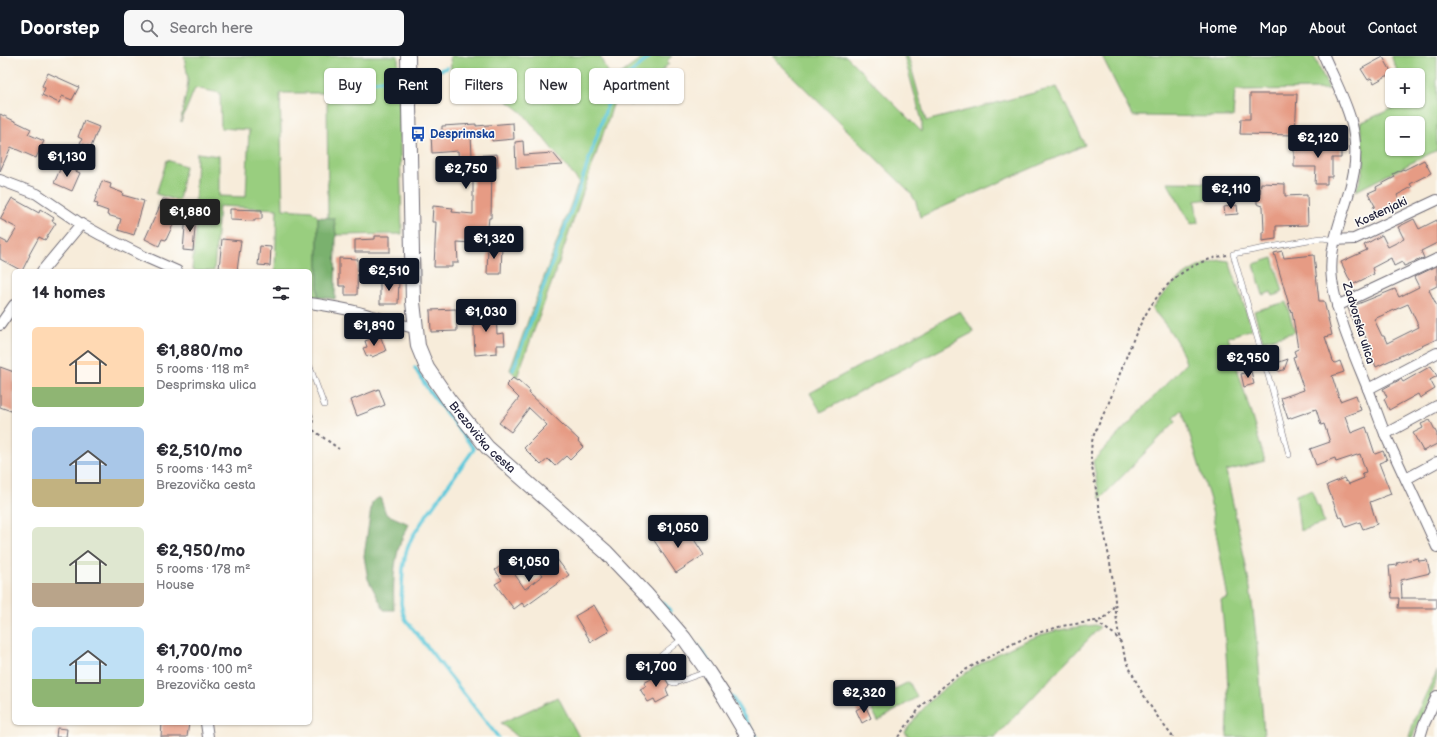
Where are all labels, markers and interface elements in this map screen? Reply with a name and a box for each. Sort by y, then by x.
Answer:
search box [124,10,404,46]
text: Doorstep [20,17,100,40]
icon: search [138,17,160,39]
text: Search here [170,19,253,38]
text: Home [1199,20,1237,37]
text: Map [1259,20,1287,37]
text: About [1309,20,1346,37]
text: Contact [1368,20,1417,37]
chip: Buy [324,68,376,104]
chip: Rent [384,68,442,104]
chip: Filters [450,68,517,104]
chip: New [525,68,581,104]
chip: Apartment [589,68,684,104]
map controls [1385,68,1425,156]
button: + [1385,68,1425,108]
button: − [1385,116,1425,156]
bus stop icon: Desprimska [409,125,427,143]
pin: €2,120 [1285,125,1351,159]
place label: Desprimska [430,127,495,142]
text: €2,120 [1297,130,1339,146]
pin: €1,130 [34,144,100,178]
text: €1,130 [47,149,87,165]
pin: €2,750 [433,156,499,190]
text: €2,750 [444,161,488,177]
pin: €2,110 [1198,176,1264,210]
text: €2,110 [1211,181,1251,197]
street label: Kostenjaki [1353,194,1410,231]
pin: €1,880 [157,199,223,233]
text: €1,880 [169,204,211,220]
pin: €1,320 [461,226,527,260]
text: €1,320 [473,231,515,247]
pin: €2,510 [356,258,422,292]
text: €2,510 [368,263,410,279]
street label: Zadvorska ulica [1339,279,1378,366]
icon: filters [270,282,292,304]
text: 14 homes [32,283,105,303]
pin: €1,030 [453,299,519,333]
text: €1,030 [465,304,507,320]
pin: €1,890 [341,313,407,347]
text: €1,890 [353,318,395,334]
text: €1,880/mo [156,341,243,361]
icon: home [64,343,112,391]
pin: €2,950 [1215,345,1281,379]
text: €2,950 [1226,350,1270,366]
text: 5 rooms · 118 m² [156,361,249,377]
text: Desprimska ulica [156,377,256,393]
street label: Brezovička cesta [445,399,519,477]
text: €2,510/mo [156,441,242,461]
icon: home [64,443,112,491]
text: 5 rooms · 143 m² [156,461,253,477]
text: Brezovička cesta [156,477,256,493]
pin: €1,050 [645,515,711,549]
text: €1,050 [657,520,699,536]
text: €2,950/mo [156,541,245,561]
icon: home [64,543,112,591]
pin: €1,050 [496,549,562,583]
text: €1,050 [508,554,550,570]
text: 5 rooms · 178 m² [156,561,251,577]
text: House [156,577,194,593]
text: €1,700/mo [156,641,242,661]
icon: home [64,643,112,691]
pin: €1,700 [623,654,689,688]
text: €1,700 [635,659,677,675]
text: 4 rooms · 100 m² [156,661,253,677]
text: Brezovička cesta [156,677,256,693]
pin: €2,320 [831,680,897,714]
text: €2,320 [842,685,886,701]

